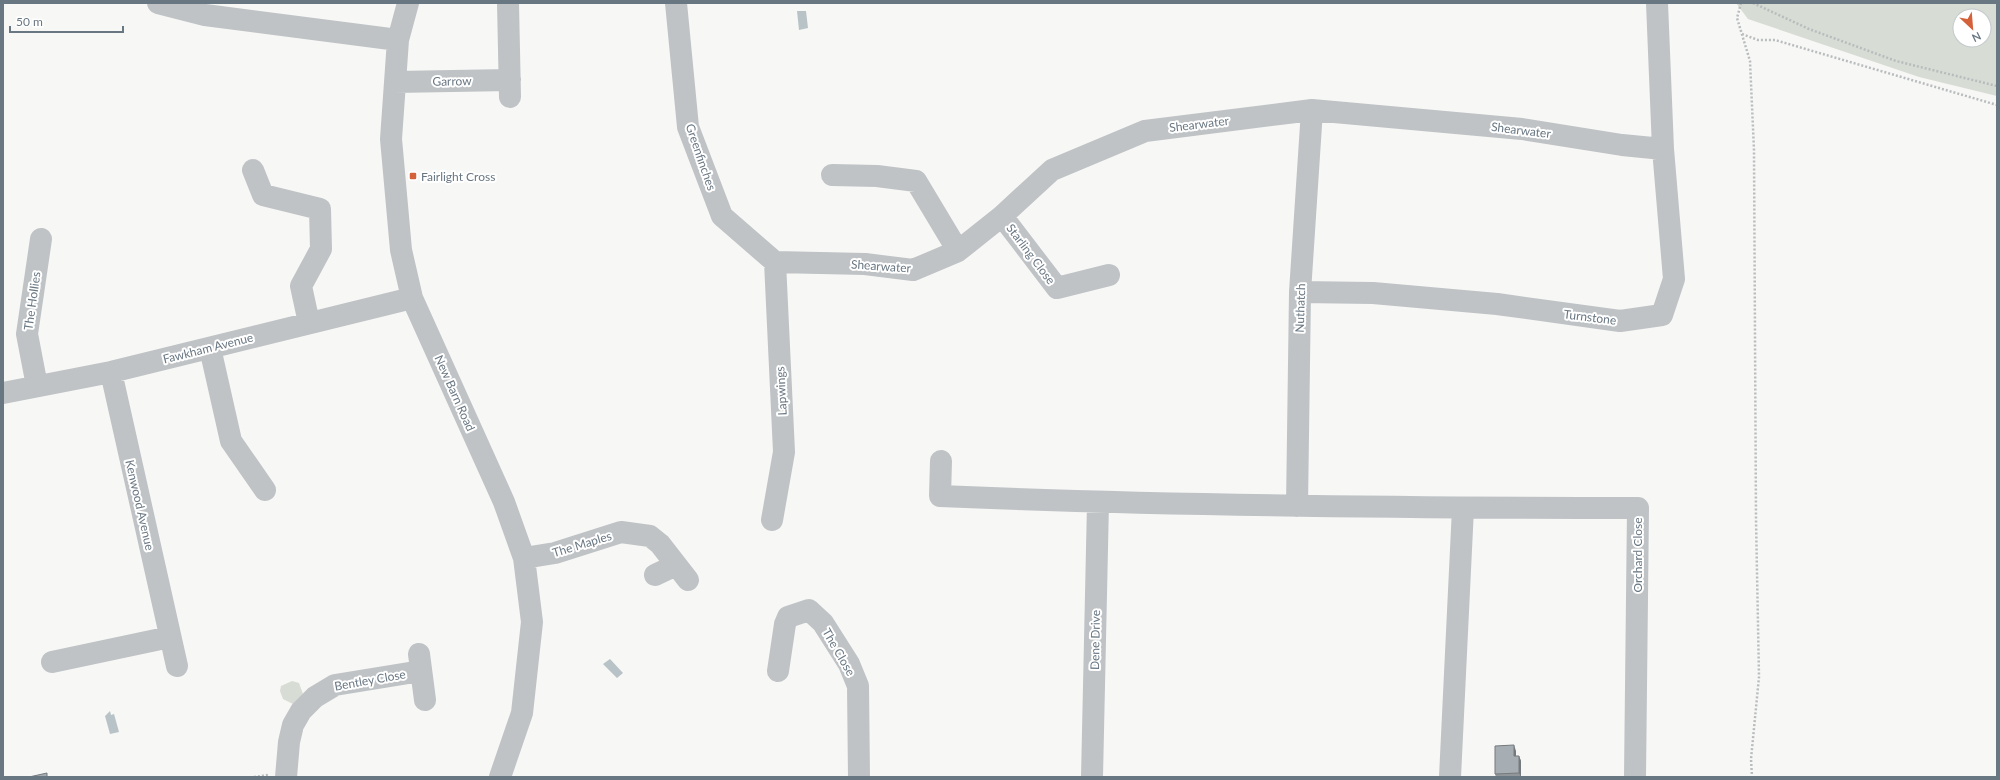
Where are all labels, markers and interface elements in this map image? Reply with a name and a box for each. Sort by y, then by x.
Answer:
scale bar [10,8,123,34]
north arrow [1952,8,1992,48]
text: 50 m [16,14,43,29]
text: N [1970,30,1983,45]
street label: Garrow [432,73,472,89]
street label: Shearwater [1168,113,1230,135]
street label: Shearwater [1490,119,1552,141]
street label: Greenfinches [683,122,719,192]
place label: Fairlight Cross [421,169,495,184]
marker: Fairlight Cross [408,171,418,181]
street label: Starling Close [1003,221,1059,287]
street label: Shearwater [851,256,912,276]
street label: The Hollies [20,271,44,331]
street label: Nuthatch [1292,283,1308,333]
street label: Turnstone [1563,306,1617,328]
street label: Fawkham Avenue [161,330,255,366]
street label: New Barn Road [431,353,479,433]
street label: Lapwings [772,366,790,416]
street label: Kenwood Avenue [122,458,158,552]
street label: Orchard Close [1630,517,1645,593]
street label: The Maples [551,528,613,560]
street label: Dene Drive [1087,610,1103,670]
street label: The Close [819,626,859,678]
street label: Bentley Close [333,666,407,694]

